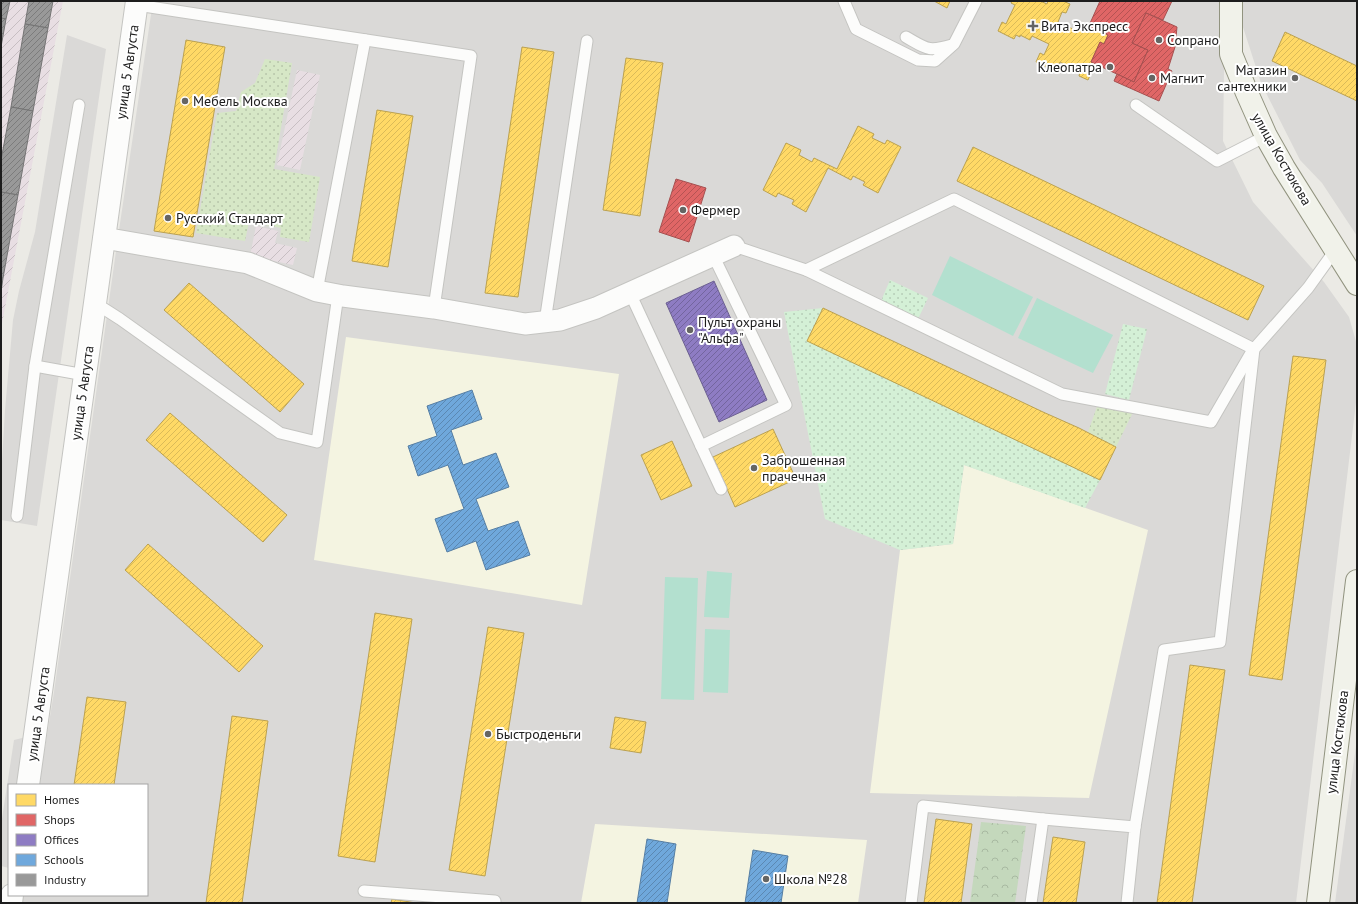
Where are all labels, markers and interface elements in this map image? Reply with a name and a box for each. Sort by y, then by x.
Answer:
place label: Вита Экспресс [1041,17,1128,35]
marker: Вита Экспресс [1028,21,1038,31]
street label: улица 5 Августа [111,23,143,121]
place label: Сопрано [1167,31,1219,49]
marker: Сопрано [1154,35,1164,45]
place label: Клеопатра [1037,58,1102,76]
place label: Магазин сантехники [1217,61,1287,95]
marker: Клеопатра [1105,62,1115,72]
place label: Магнит [1160,69,1204,87]
marker: Магнит [1147,73,1157,83]
marker: Магазин сантехники [1290,73,1300,83]
place label: Мебель Москва [193,92,288,110]
marker: Мебель Москва [180,96,190,106]
street label: улица Костюкова [1248,109,1316,209]
place label: Фермер [691,201,740,219]
marker: Фермер [678,205,688,215]
place label: Русский Стандарт [176,209,283,227]
marker: Русский Стандарт [163,213,173,223]
place label: Пульт охраны "Альфа" [698,313,781,347]
marker: Пульт охраны "Альфа" [685,325,695,335]
street label: улица 5 Августа [66,344,98,442]
place label: Заброшенная прачечная [762,451,845,485]
marker: Заброшенная прачечная [749,463,759,473]
street label: улица 5 Августа [22,665,54,763]
street label: улица Костюкова [1322,689,1352,795]
place label: Быстроденьги [496,725,581,743]
marker: Быстроденьги [483,729,493,739]
legend [8,784,148,896]
text: Homes [44,792,79,807]
text: Shops [44,812,75,827]
text: Offices [44,832,79,847]
text: Schools [44,852,84,867]
place label: Школа №28 [774,870,848,888]
text: Industry [44,872,86,887]
marker: Школа №28 [761,874,771,884]

